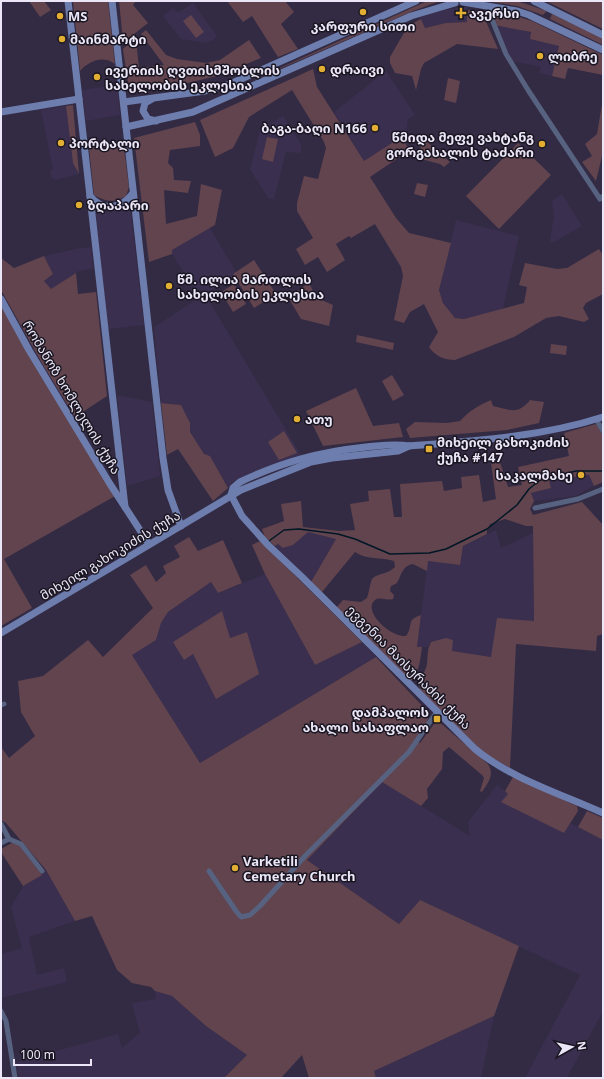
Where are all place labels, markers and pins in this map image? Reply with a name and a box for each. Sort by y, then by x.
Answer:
place label: ავერსი [469,4,519,22]
place label: MS [68,7,87,25]
marker: კარფური სითი [358,7,368,17]
marker: ავერსი [456,8,466,18]
marker: MS [55,11,65,21]
place label: კარფური სითი [311,17,415,35]
place label: მაინმარტი [70,30,147,48]
marker: მაინმარტი [57,34,67,44]
place label: ლიბრე [548,47,598,65]
marker: ლიბრე [535,51,545,61]
place label: დრაივი [330,60,384,78]
place label: ივერიის ღვთისმშობლის სახელობის ეკლესია [105,61,280,94]
marker: დრაივი [317,64,327,74]
marker: ივერიის ღვთისმშობლის სახელობის ეკლესია [92,72,102,82]
place label: ბაგა-ბაღი N166 [261,119,367,137]
marker: ბაგა-ბაღი N166 [370,123,380,133]
place label: წმიდა მეფე ვახტანგ გორგასალის ტაძარი [386,128,534,161]
place label: პორტალი [69,134,140,152]
marker: პორტალი [56,138,66,148]
marker: წმიდა მეფე ვახტანგ გორგასალის ტაძარი [537,139,547,149]
place label: ზღაპარი [87,196,149,214]
marker: ზღაპარი [74,200,84,210]
place label: წმ. ილია მართლის სახელობის ეკლესია [177,270,324,303]
marker: წმ. ილია მართლის სახელობის ეკლესია [164,281,174,291]
place label: ათუ [305,410,333,428]
marker: ათუ [292,414,302,424]
place label: მიხეილ გახოკიძის ქუჩა #147 [437,433,569,466]
marker: მიხეილ გახოკიძის ქუჩა #147 [424,444,434,454]
place label: საკალმახე [496,466,573,484]
marker: საკალმახე [576,470,586,480]
place label: დამპალოს ახალი სასაფლაო [303,703,429,736]
marker: დამპალოს ახალი სასაფლაო [432,714,442,724]
place label: Varketili Cemetary Church [243,852,356,885]
marker: Varketili Cemetary Church [230,863,240,873]

